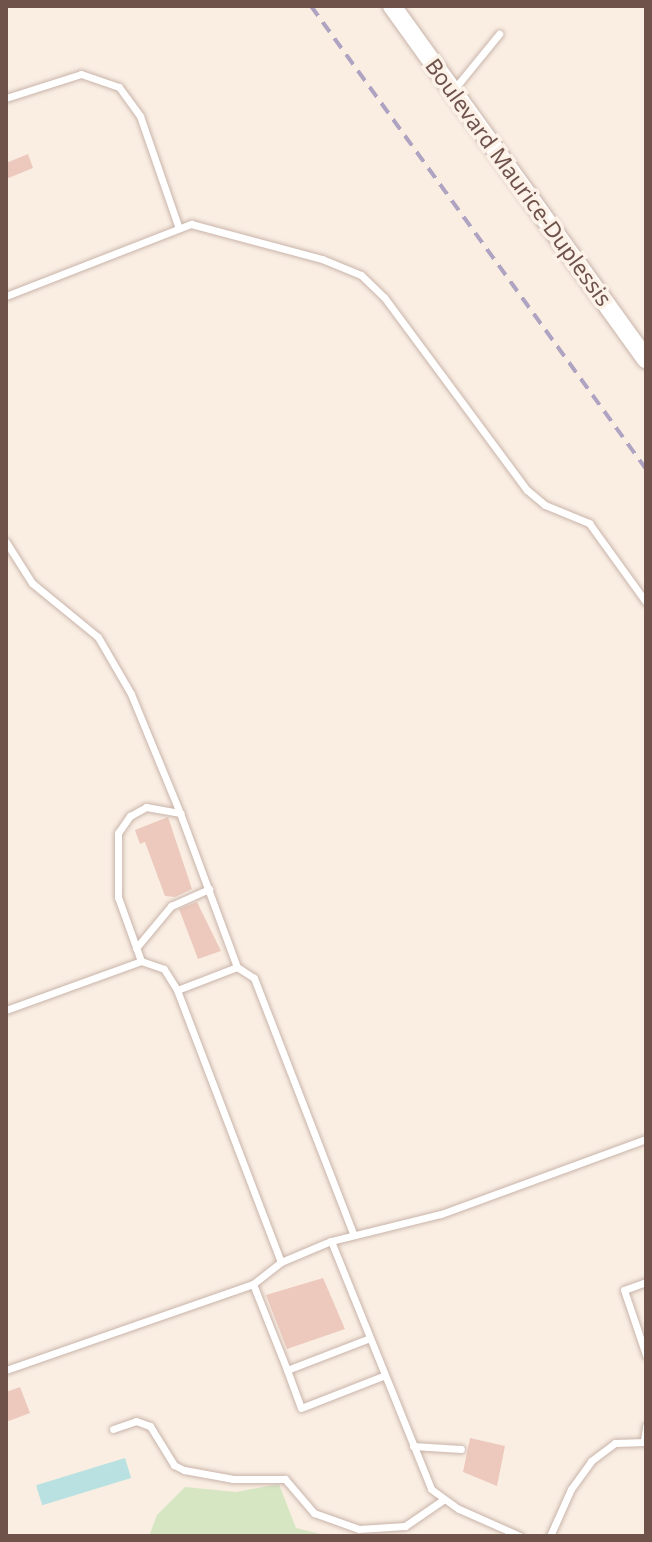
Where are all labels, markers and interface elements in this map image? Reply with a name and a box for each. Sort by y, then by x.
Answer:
street label: Boulevard Maurice-Duplessis [420,53,618,311]

